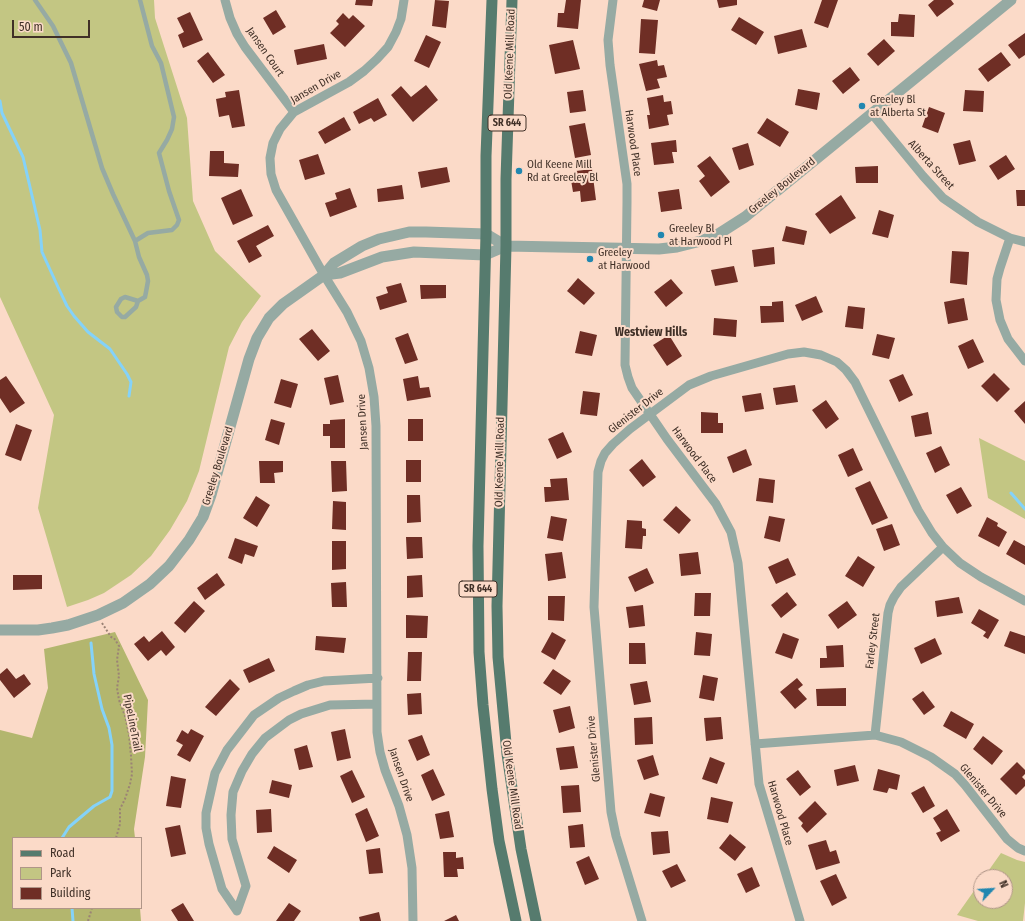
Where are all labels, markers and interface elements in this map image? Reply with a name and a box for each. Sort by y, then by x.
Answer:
street label: Old Keene Mill Road [502,9,518,99]
scale bar [14,12,92,38]
text: 50 m [19,20,43,34]
street label: Jansen Court [243,25,287,79]
street label: Jansen Drive [288,67,344,107]
place label: Greeley Bl at Alberta St [870,93,926,119]
marker: Greeley Bl at Alberta St [857,101,867,111]
street label: Harwood Place [622,109,644,177]
road number: SR 644 [488,115,526,131]
street label: Alberta Street [905,137,957,193]
street label: Greeley Boulevard [746,155,818,217]
place label: Old Keene Mill Rd at Greeley Bl [527,158,598,184]
marker: Old Keene Mill Rd at Greeley Bl [514,166,524,176]
place label: Greeley Bl at Harwood Pl [669,222,732,248]
marker: Greeley Bl at Harwood Pl [656,230,666,240]
place label: Greeley at Harwood [598,246,650,272]
marker: Greeley at Harwood [585,254,595,264]
district label: Westview Hills [615,326,687,340]
street label: Glenister Drive [606,385,666,437]
street label: Jansen Drive [355,394,371,450]
street label: Old Keene Mill Road [493,417,507,507]
street label: Harwood Place [669,424,719,486]
street label: Greeley Boulevard [200,425,236,507]
road number: SR 644 [459,581,497,597]
street label: Farley Street [863,612,883,670]
street label: PipeLineTrail [120,693,144,753]
street label: Glenister Drive [585,715,603,783]
street label: Old Keene Mill Road [499,739,525,831]
street label: Jansen Drive [386,746,416,804]
street label: Glenister Drive [957,761,1009,821]
street label: Harwood Place [764,779,796,847]
legend [12,837,142,909]
text: Road [50,846,75,860]
text: Park [50,866,71,880]
north arrow [973,869,1013,909]
text: N [996,878,1011,890]
text: Building [50,886,90,900]

